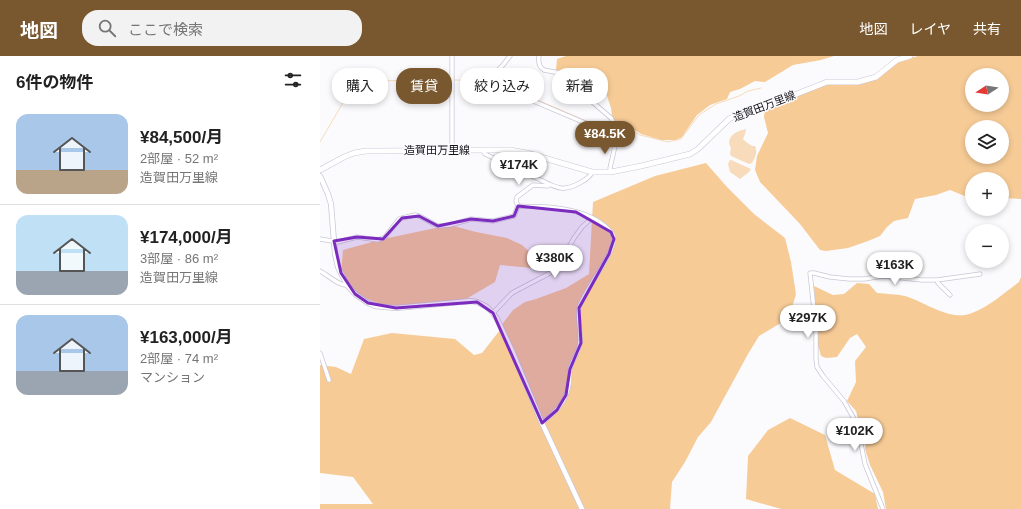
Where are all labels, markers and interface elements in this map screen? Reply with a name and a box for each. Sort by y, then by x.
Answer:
search box [82,10,362,46]
icon: search [96,17,118,39]
text: 地図 [20,20,58,41]
text: ここで検索 [128,21,203,38]
text: 地図 [859,21,887,37]
text: レイヤ [909,21,951,37]
text: 共有 [973,21,1001,37]
chip: 購入 [332,68,388,104]
chip: 賃貸 [396,68,452,104]
chip: 絞り込み [460,68,544,104]
chip: 新着 [552,68,608,104]
north arrow [965,68,1009,112]
map controls [965,68,1009,268]
icon: filters [282,69,304,91]
text: 6件の物件 [16,73,93,92]
street label: 造賀田万里線 [731,89,797,123]
button: layers [965,120,1009,164]
pin: ¥84.5K [572,121,638,155]
text: ¥84.5K [584,126,626,141]
text: ¥84,500/月 [140,128,223,147]
icon: home [48,130,96,178]
street label: 造賀田万里線 [404,144,470,156]
text: 2部屋 · 52 m² [140,151,218,166]
pin: ¥174K [491,152,547,186]
text: ¥174K [500,157,538,172]
text: 造賀田万里線 [140,170,218,185]
button: + [965,172,1009,216]
button: − [965,224,1009,268]
text: ¥174,000/月 [140,228,233,247]
icon: home [48,231,96,279]
pin: ¥380K [527,245,583,279]
text: ¥380K [536,250,574,265]
text: 3部屋 · 86 m² [140,251,218,266]
pin: ¥163K [867,252,923,286]
text: ¥163K [876,257,914,272]
text: 造賀田万里線 [140,270,218,285]
pin: ¥297K [780,305,836,339]
text: ¥297K [789,310,827,325]
text: ¥163,000/月 [140,328,233,347]
icon: home [48,331,96,379]
text: 2部屋 · 74 m² [140,351,218,366]
text: マンション [140,370,205,385]
pin: ¥102K [827,418,883,452]
text: ¥102K [836,423,874,438]

